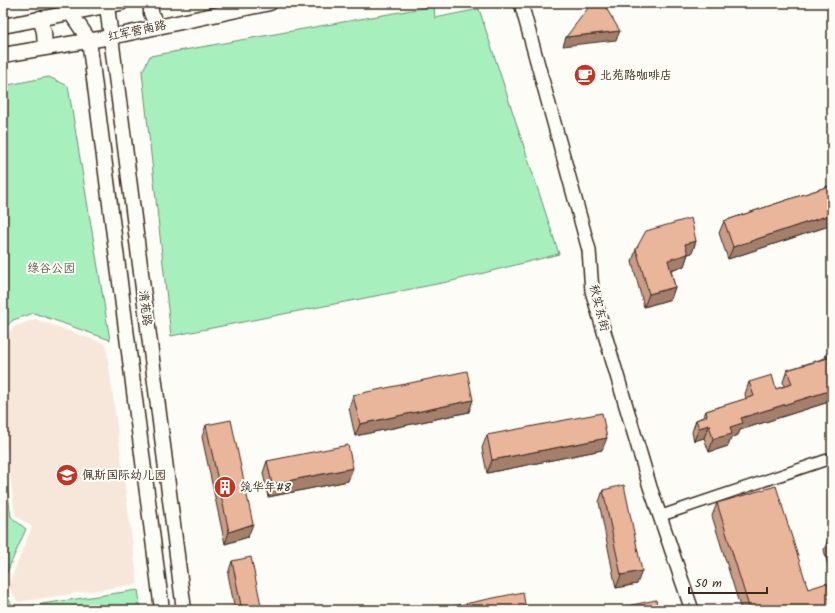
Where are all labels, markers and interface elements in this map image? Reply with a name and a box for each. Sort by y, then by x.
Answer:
street label: 红军营南路 [106,15,168,47]
cafe icon: 北苑路咖啡店 [572,62,598,88]
place label: 北苑路咖啡店 [600,66,672,85]
park label: 绿谷公园 [27,259,75,278]
street label: 秋实东街 [584,282,614,334]
street label: 清苑路 [133,289,157,327]
school or university icon: 佩斯国际幼儿园 [54,462,80,488]
place label: 佩斯国际幼儿园 [82,466,166,485]
building icon: 筑华年#8 [212,474,238,500]
place label: 筑华年#8 [240,478,292,497]
scale bar [689,569,767,595]
text: 50 m [695,574,722,593]

